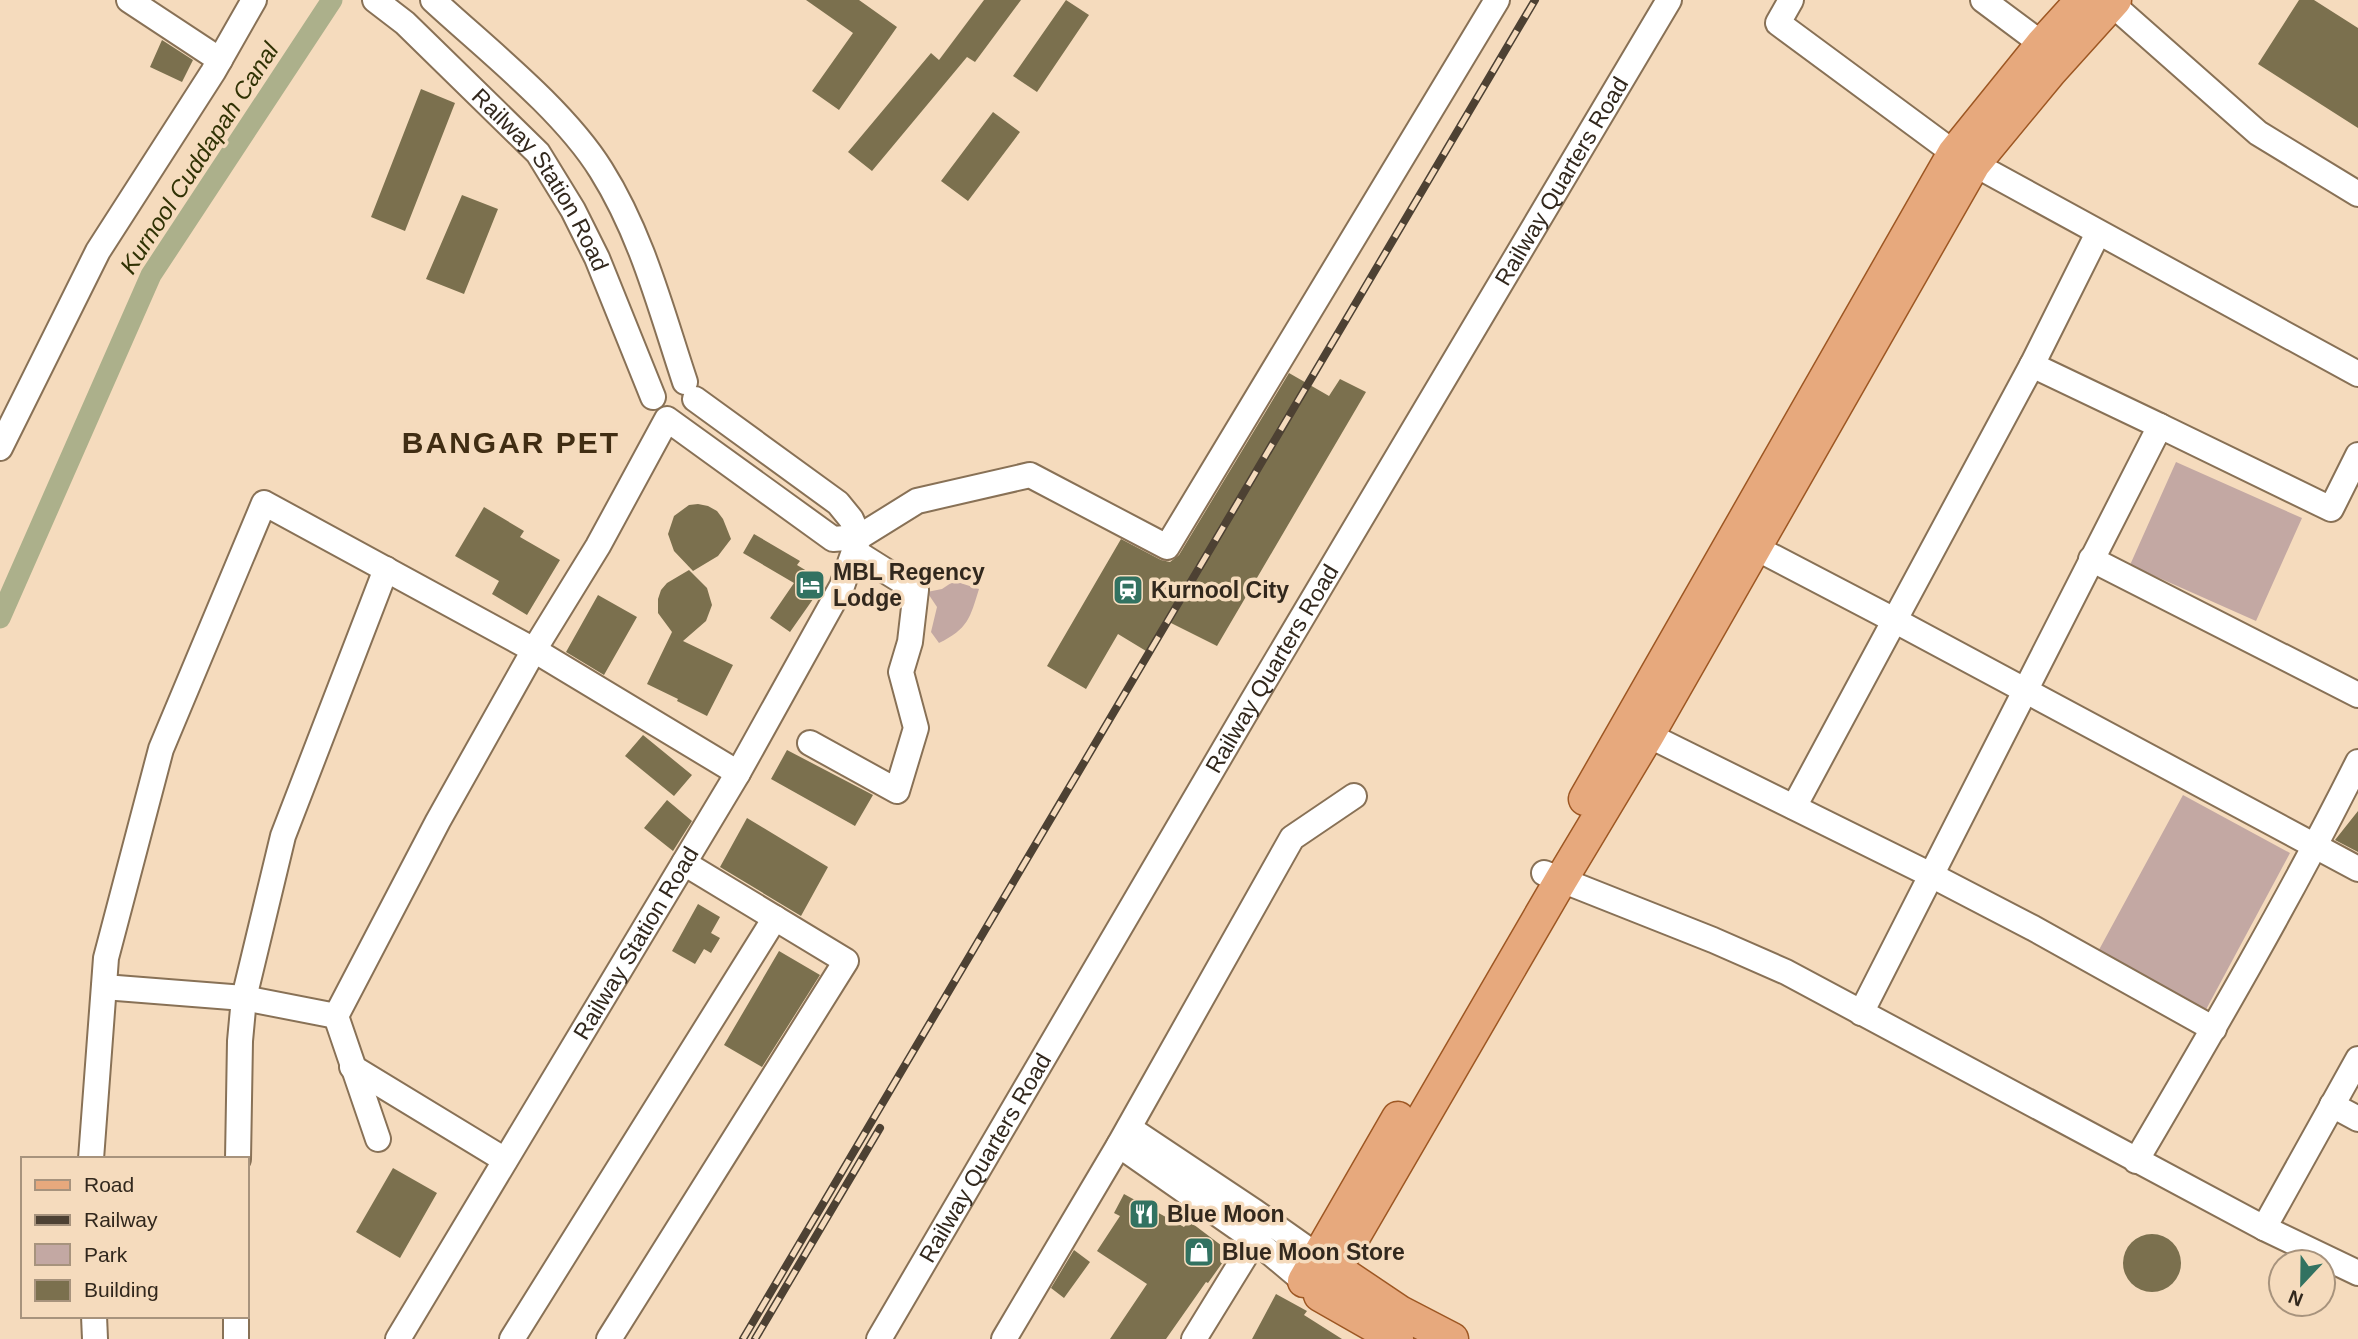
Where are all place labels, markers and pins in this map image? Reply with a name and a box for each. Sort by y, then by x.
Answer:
place label: MBL Regency Lodge [833,559,985,611]
hotel icon: MBL Regency Lodge [793,568,827,602]
station icon: Kurnool City [1111,573,1145,607]
place label: Kurnool City [1151,577,1289,603]
restaurant icon: Blue Moon [1127,1197,1161,1231]
place label: Blue Moon [1167,1201,1285,1227]
shop icon: Blue Moon Store [1182,1235,1216,1269]
place label: Blue Moon Store [1222,1239,1405,1265]

